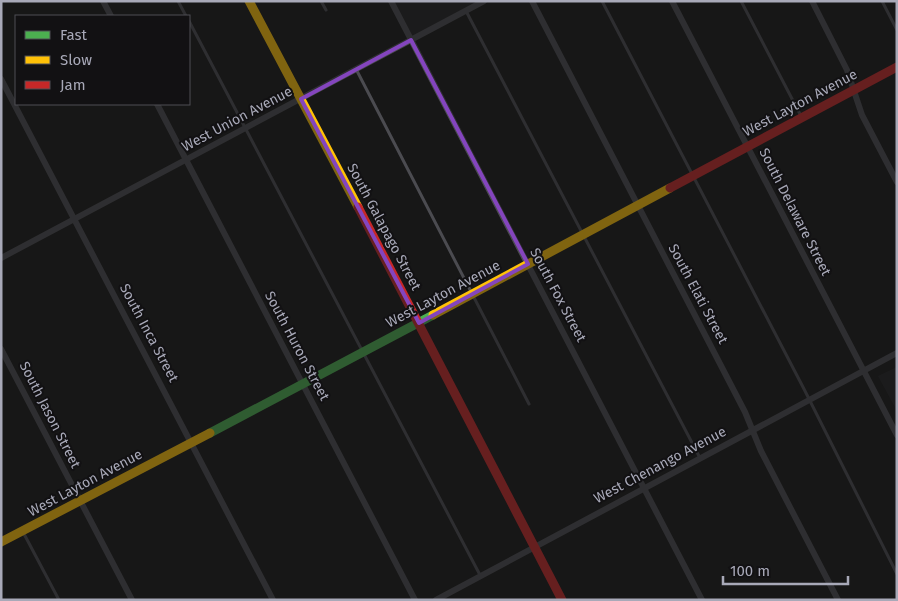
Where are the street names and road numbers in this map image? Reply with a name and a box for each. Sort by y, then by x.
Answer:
street label: West Layton Avenue [740,66,860,140]
street label: West Union Avenue [179,83,295,155]
street label: South Delaware Street [755,145,835,279]
street label: South Galapago Street [343,161,425,294]
street label: South Elati Street [665,241,732,348]
street label: South Fox Street [526,245,590,346]
street label: West Layton Avenue [383,257,503,331]
street label: South Inca Street [116,281,183,386]
street label: South Huron Street [261,288,334,405]
street label: South Jason Street [16,359,85,472]
street label: West Chenango Avenue [591,423,729,507]
street label: West Layton Avenue [25,446,145,520]

